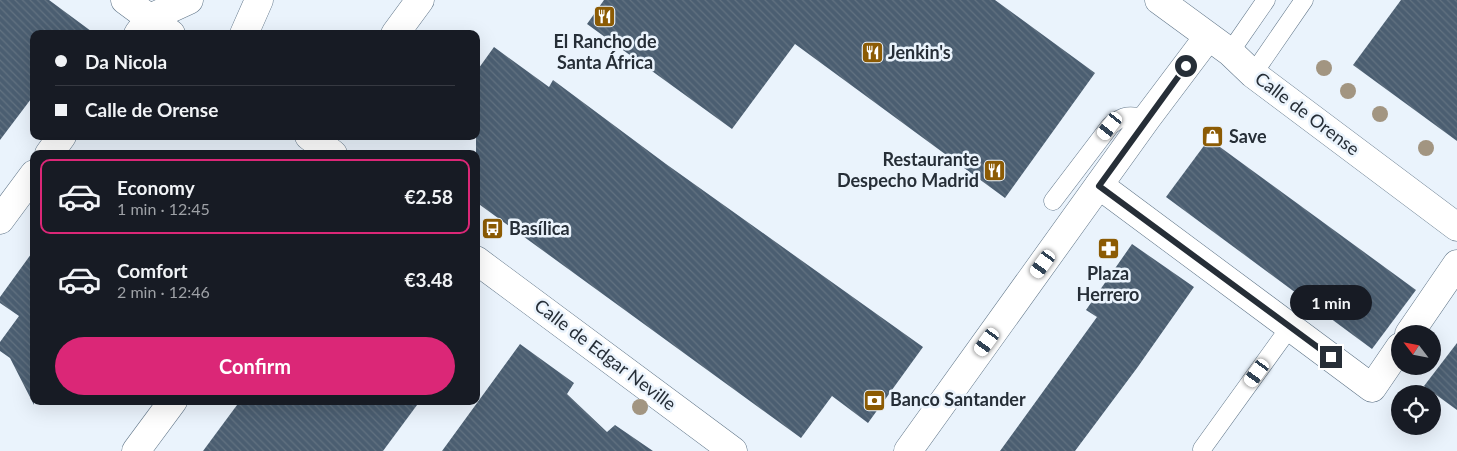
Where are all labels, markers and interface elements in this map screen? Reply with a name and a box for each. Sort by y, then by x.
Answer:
restaurant icon: El Rancho de Santa África [593,5,617,29]
place label: El Rancho de Santa África [553,30,657,73]
restaurant icon: Jenkin's [860,41,884,65]
place label: Jenkin's [888,41,951,63]
text: Da Nicola [85,50,167,73]
route start [1175,55,1197,77]
street label: Calle de Orense [1251,67,1364,160]
text: Calle de Orense [85,98,218,121]
car [1094,110,1125,142]
shop icon: Save [1201,125,1225,149]
place label: Save [1229,125,1267,147]
place label: Restaurante Despecho Madrid [837,148,979,191]
restaurant icon: Restaurante Despecho Madrid [983,158,1007,182]
icon: car [57,174,102,219]
text: Economy [117,176,195,199]
text: €2.58 [404,185,453,208]
text: 1 min · 12:45 [117,199,210,218]
bus stop icon: Basílica [481,217,505,241]
place label: Basílica [509,217,570,239]
pharmacy icon: Plaza Herrero [1096,237,1120,261]
car [1028,247,1057,281]
icon: car [57,257,102,302]
text: Comfort [117,259,188,282]
place label: Plaza Herrero [1077,262,1139,305]
text: €3.48 [404,268,453,291]
text: 2 min · 12:46 [117,282,210,301]
callout: 1 min [1290,284,1372,320]
text: 1 min [1311,293,1351,312]
street label: Calle de Edgar Neville [531,294,681,415]
car [972,325,1001,359]
north arrow [1391,325,1441,375]
map controls [1391,325,1441,435]
button: Confirm [55,337,455,395]
route end [1320,346,1342,368]
car [1242,356,1271,390]
button: locate [1391,385,1441,435]
bank icon: Banco Santander [862,388,886,412]
place label: Banco Santander [890,388,1026,410]

